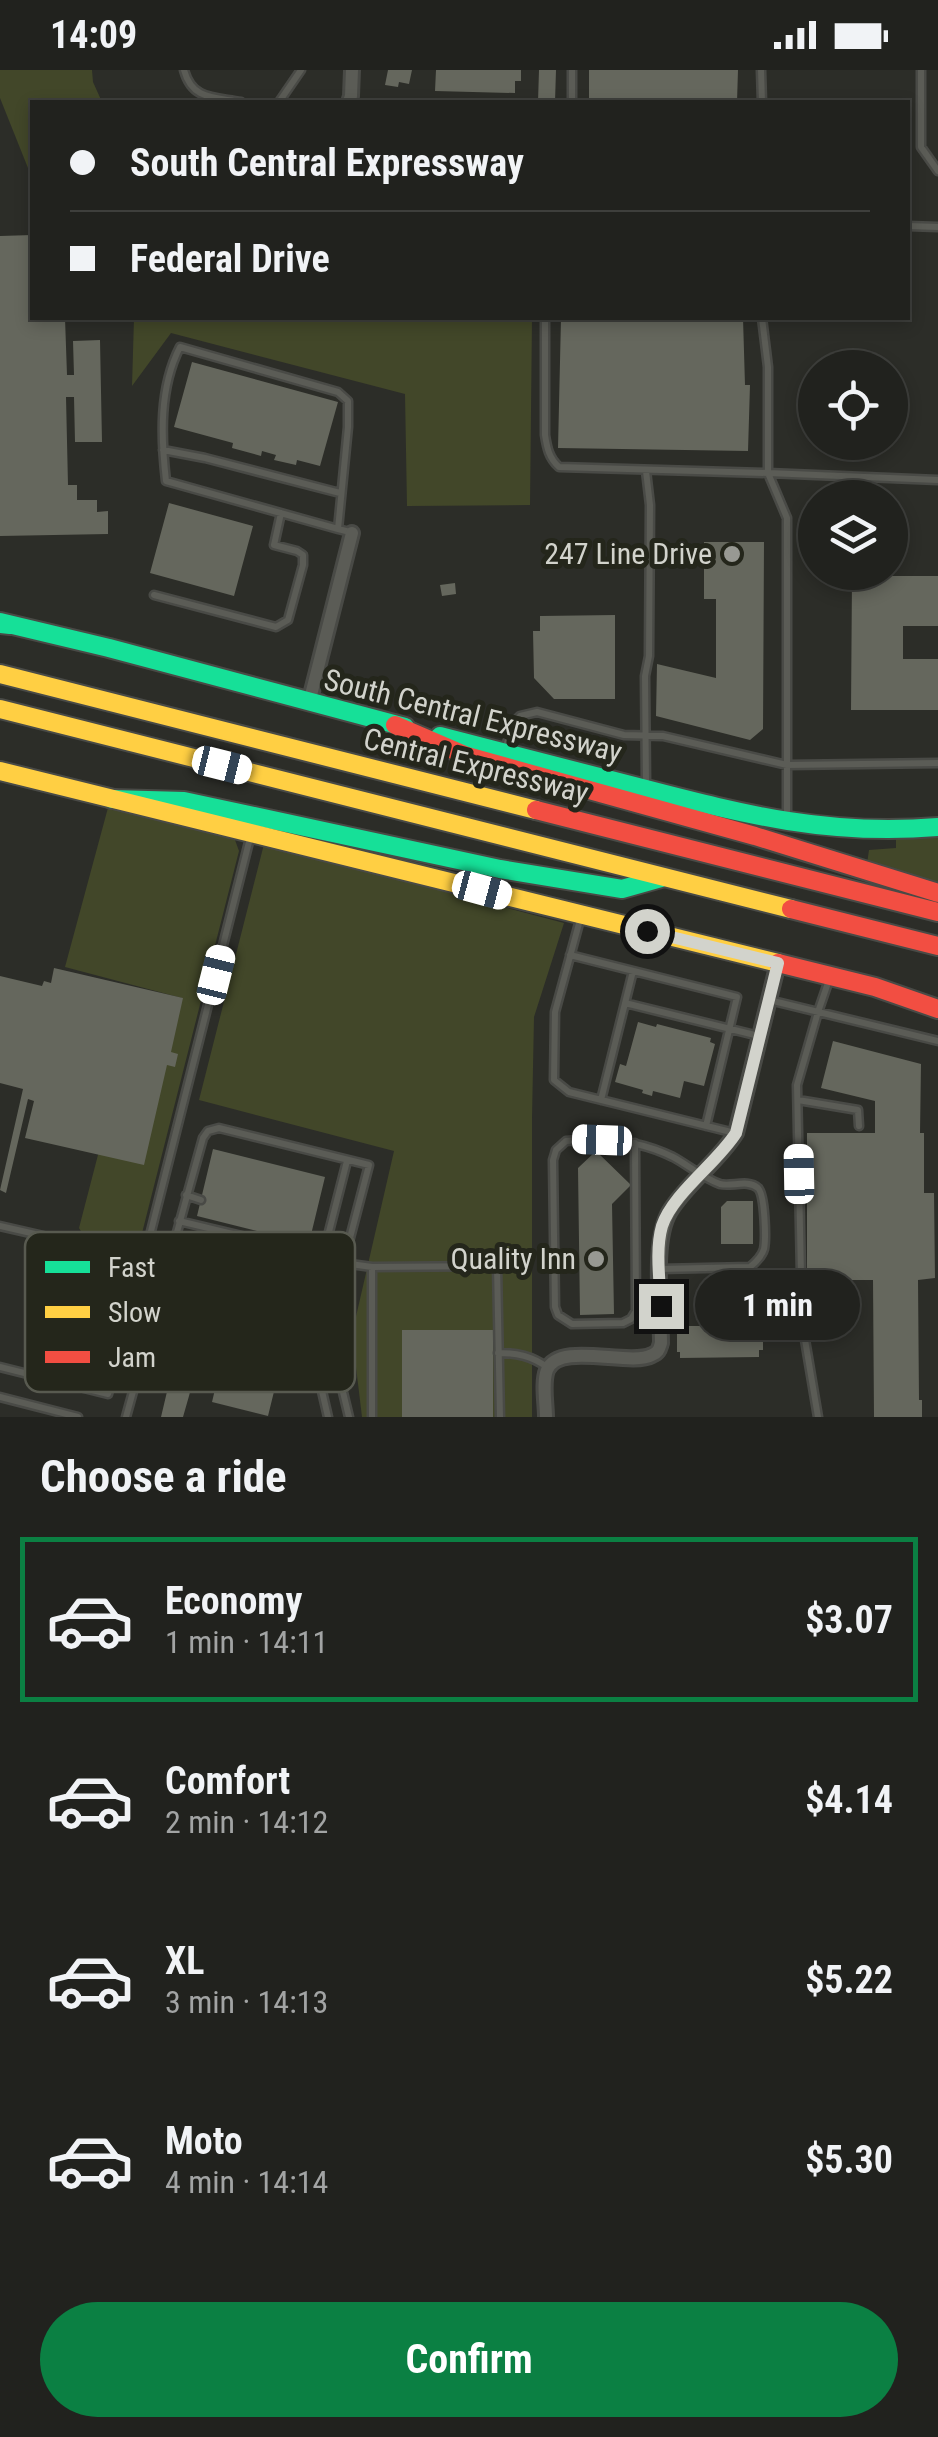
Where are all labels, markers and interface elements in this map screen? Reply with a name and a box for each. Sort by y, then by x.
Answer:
text: 14:09 [50,13,137,57]
text: South Central Expressway [130,141,524,185]
text: Federal Drive [130,237,330,281]
map controls [798,350,908,590]
button: locate [798,350,908,460]
button: layers [798,480,908,590]
place label: 247 Line Drive [544,536,712,571]
marker: 247 Line Drive [721,543,743,565]
street label: South Central Expressway [320,662,626,770]
street label: Central Expressway [360,721,592,811]
car [189,743,255,787]
car [449,868,515,912]
route start [625,909,670,954]
car [194,942,238,1008]
car [571,1124,633,1156]
car [783,1144,815,1204]
legend [25,1232,355,1392]
place label: Quality Inn [451,1241,576,1276]
marker: Quality Inn [585,1248,607,1270]
text: Fast [108,1251,155,1284]
callout: 1 min [696,1271,861,1341]
route end [639,1284,684,1329]
text: 1 min [742,1286,813,1324]
text: Slow [108,1296,161,1329]
text: Jam [108,1341,156,1374]
text: Choose a ride [40,1450,287,1503]
icon: car [45,1575,135,1665]
text: Economy [165,1579,302,1623]
text: $3.07 [805,1598,893,1642]
text: 1 min · 14:11 [165,1623,328,1661]
icon: car [45,1755,135,1845]
text: Comfort [165,1759,290,1803]
text: $4.14 [805,1778,893,1822]
text: 2 min · 14:12 [165,1803,328,1841]
icon: car [45,1935,135,2025]
text: XL [165,1939,204,1983]
text: $5.22 [805,1958,893,2002]
text: 3 min · 14:13 [165,1983,328,2021]
icon: car [45,2115,135,2205]
text: Moto [165,2119,243,2163]
text: $5.30 [805,2138,893,2182]
text: 4 min · 14:14 [165,2163,328,2201]
button: Confirm [40,2302,898,2417]

